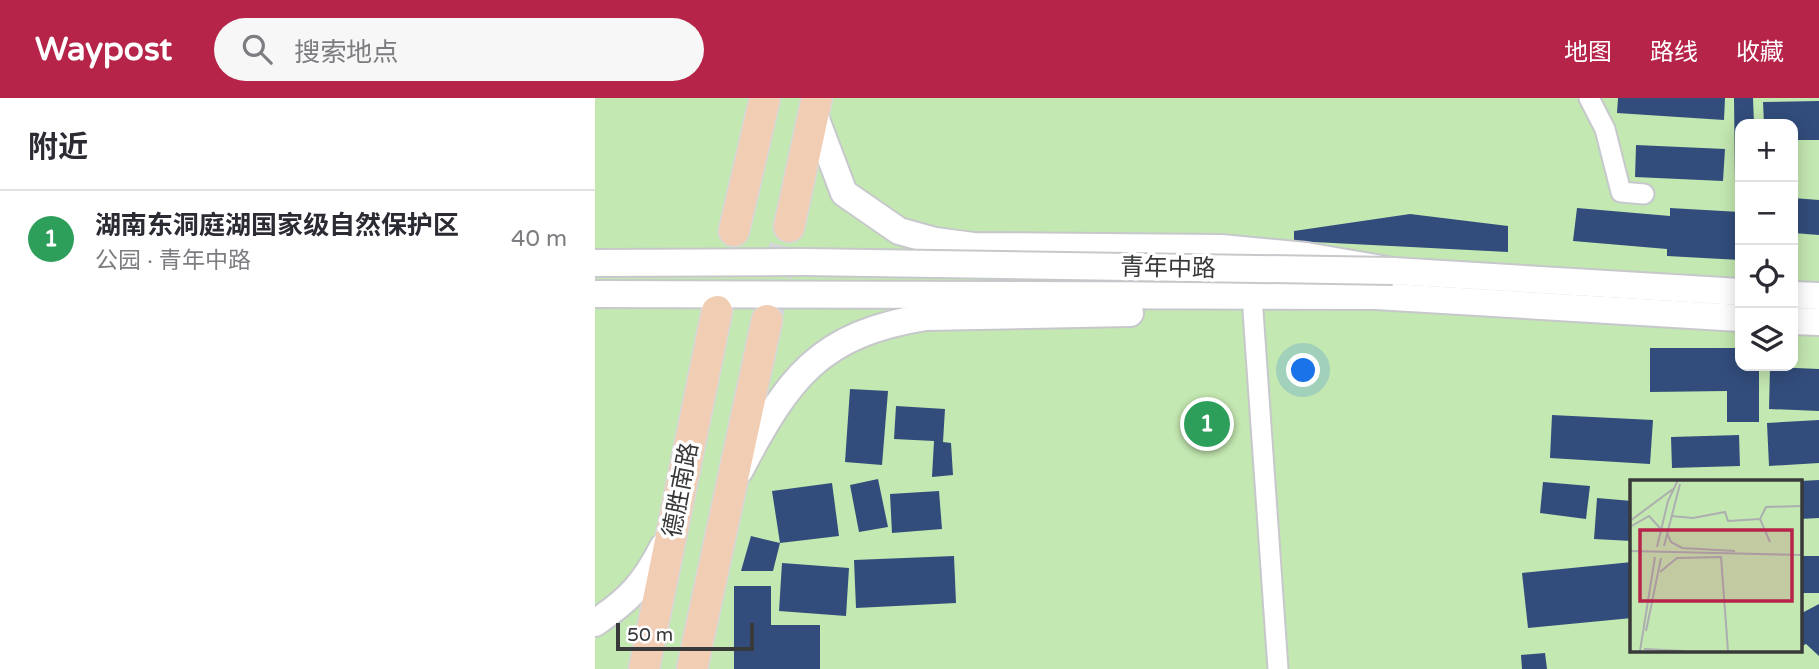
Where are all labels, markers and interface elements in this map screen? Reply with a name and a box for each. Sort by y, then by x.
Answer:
search box [214,18,704,81]
text: Waypost [35,30,172,69]
icon: search [238,30,276,68]
text: 搜索地点 [294,37,398,68]
text: 地图 [1564,38,1612,67]
text: 路线 [1650,38,1698,67]
text: 收藏 [1736,38,1784,67]
map controls [1735,119,1798,371]
button: + [1735,119,1798,182]
text: 附近 [28,129,88,166]
button: − [1735,182,1798,245]
text: 湖南东洞庭湖国家级自然保护区 [95,210,459,241]
text: 1 [44,225,58,253]
text: 40 m [511,225,567,253]
button: locate [1735,245,1798,308]
text: 公园 · 青年中路 [95,247,251,275]
street label: 青年中路 [1120,253,1216,283]
button: layers [1735,308,1798,371]
your location [1286,353,1320,387]
pin: 1 [1184,398,1230,450]
street label: 德胜南路 [658,440,704,540]
inset map [1630,480,1801,652]
scale bar [616,620,754,652]
text: 50 m [627,624,673,646]

